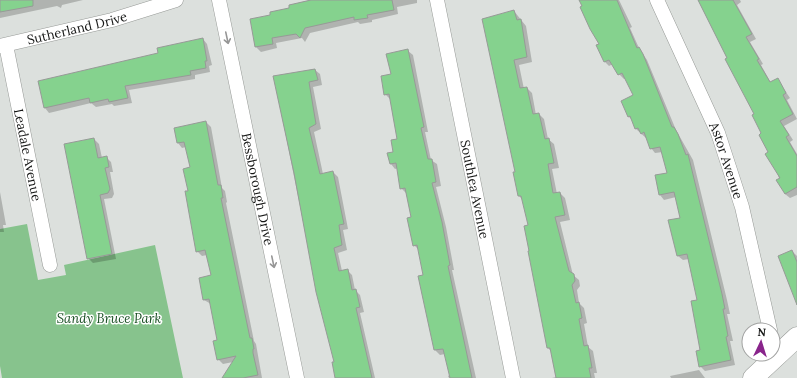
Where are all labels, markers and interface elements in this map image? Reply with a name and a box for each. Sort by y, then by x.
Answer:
street label: Sutherland Drive [25,7,129,48]
one-way arrow [224,31,232,44]
street label: Leadale Avenue [10,107,46,203]
street label: Astor Avenue [705,118,747,201]
street label: Bessborough Drive [238,131,278,247]
street label: Southlea Avenue [457,138,493,240]
one-way arrow [269,255,277,268]
park label: Sandy Bruce Park [57,310,161,327]
north arrow [741,322,781,362]
text: N [757,325,767,339]

